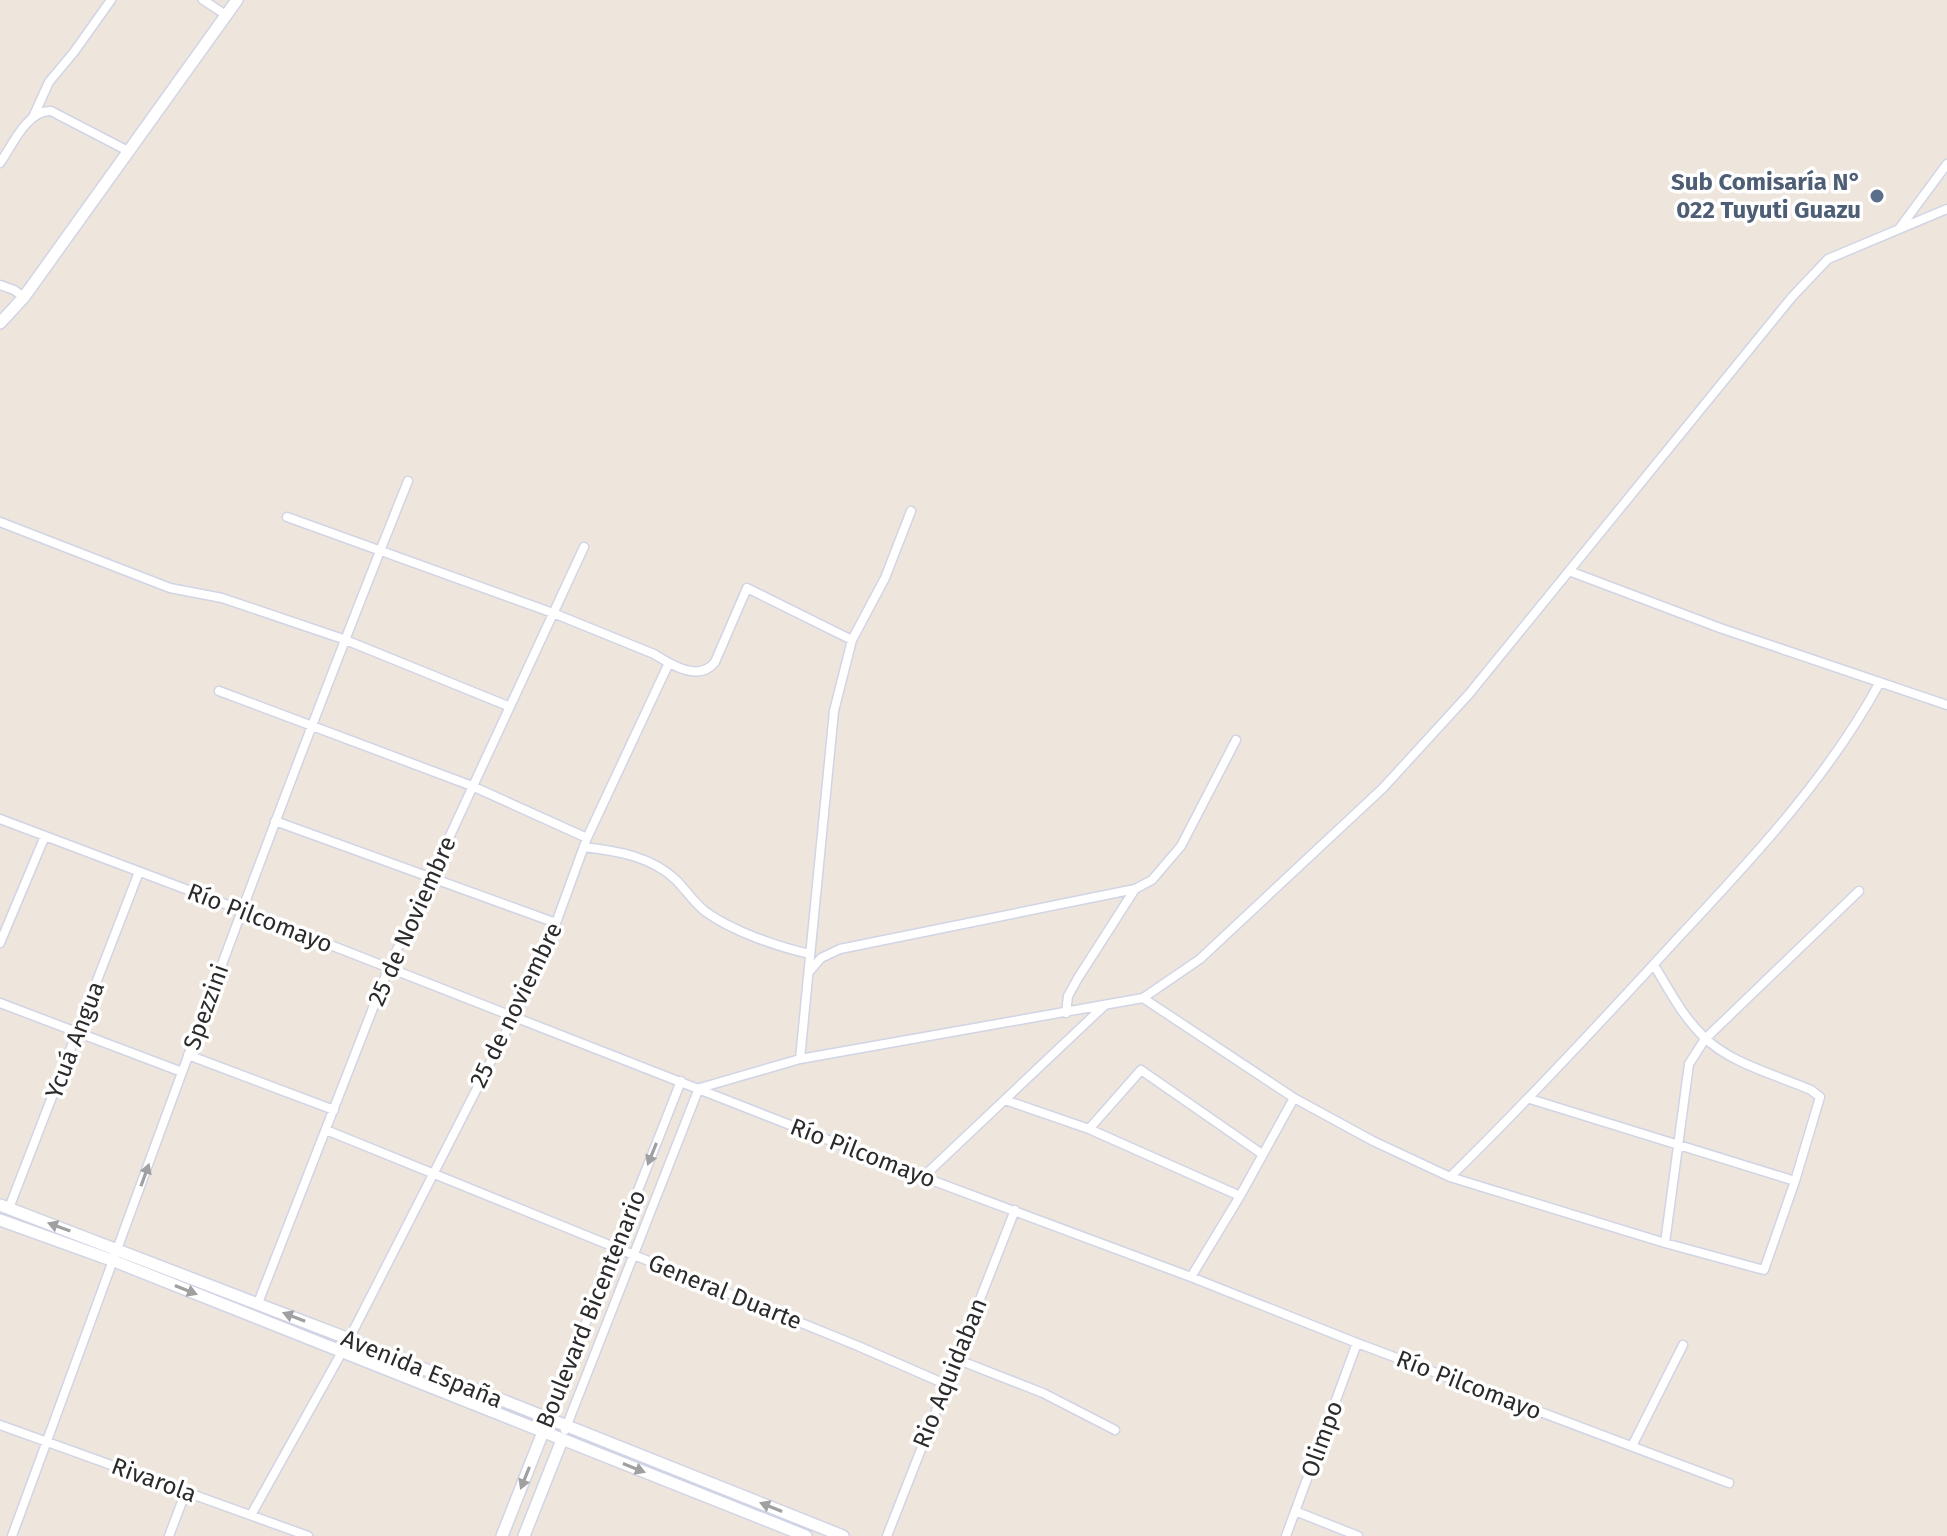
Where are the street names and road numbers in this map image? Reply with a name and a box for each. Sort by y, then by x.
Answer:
street label: 25 de Noviembre [362,832,462,1010]
street label: Río Pilcomayo [183,877,337,959]
street label: 25 de noviembre [464,918,568,1092]
street label: Spezzini [178,960,234,1054]
street label: Ycuá Angua [40,977,110,1103]
street label: Río Pilcomayo [786,1112,940,1194]
street label: Boulevard Bicentenario [530,1186,652,1432]
street label: General Duarte [644,1248,806,1336]
street label: Rio Aquidaban [907,1294,993,1452]
street label: Avenida España [337,1324,507,1414]
street label: Río Pilcomayo [1392,1344,1546,1426]
street label: Olimpo [1295,1397,1349,1481]
street label: Rivarola [108,1452,200,1508]

